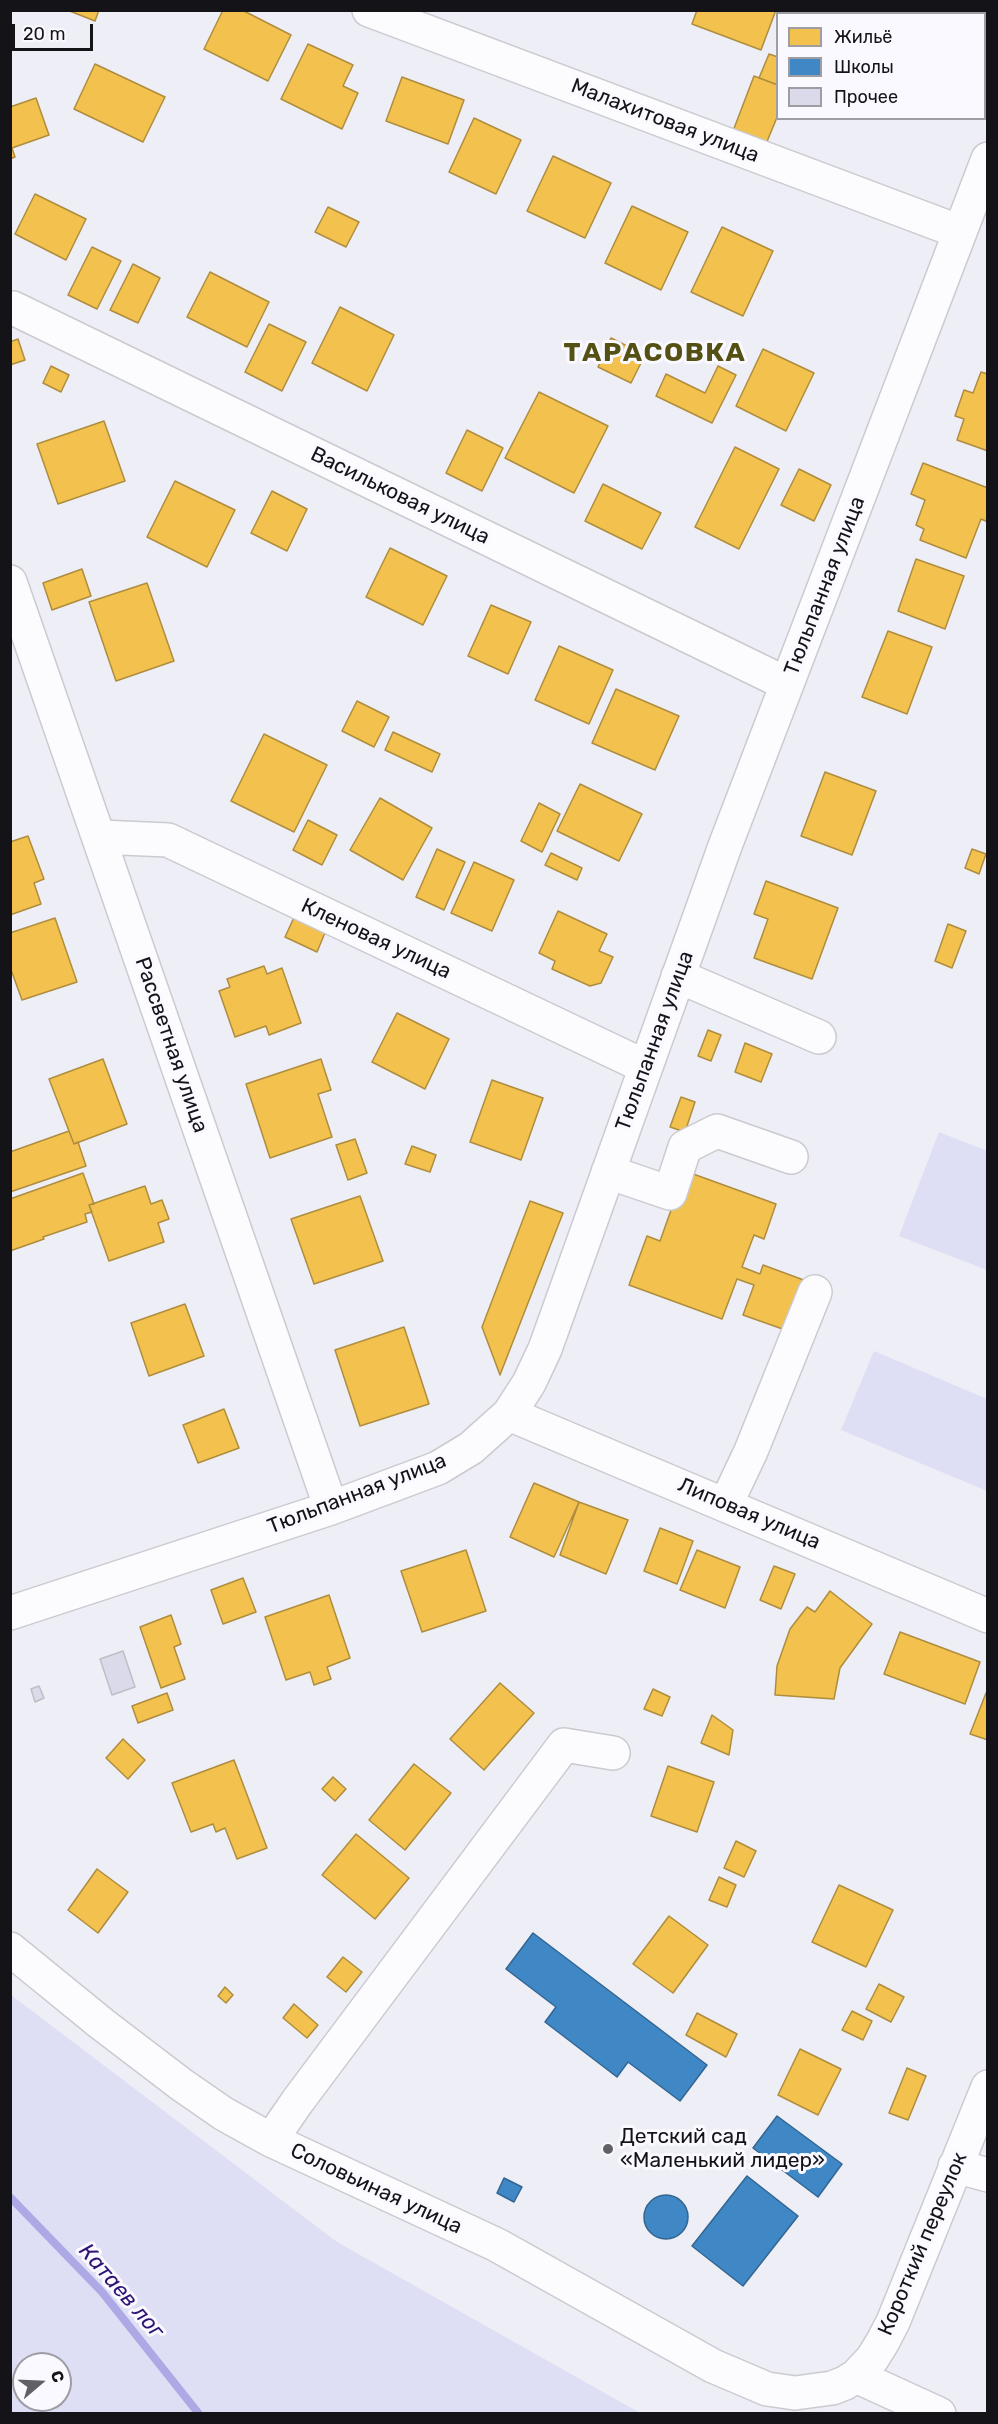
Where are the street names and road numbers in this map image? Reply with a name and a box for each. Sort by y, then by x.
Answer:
street label: Малахитовая улица [567,74,763,168]
street label: Васильковая улица [306,442,494,550]
street label: Тюльпанная улица [779,493,871,679]
street label: Кленовая улица [297,893,455,985]
street label: Тюльпанная улица [611,948,699,1134]
street label: Рассветная улица [129,954,213,1136]
street label: Тюльпанная улица [264,1448,450,1540]
street label: Липовая улица [674,1473,824,1555]
street label: Соловьиная улица [286,2138,466,2240]
street label: Короткий переулок [873,2149,973,2339]

